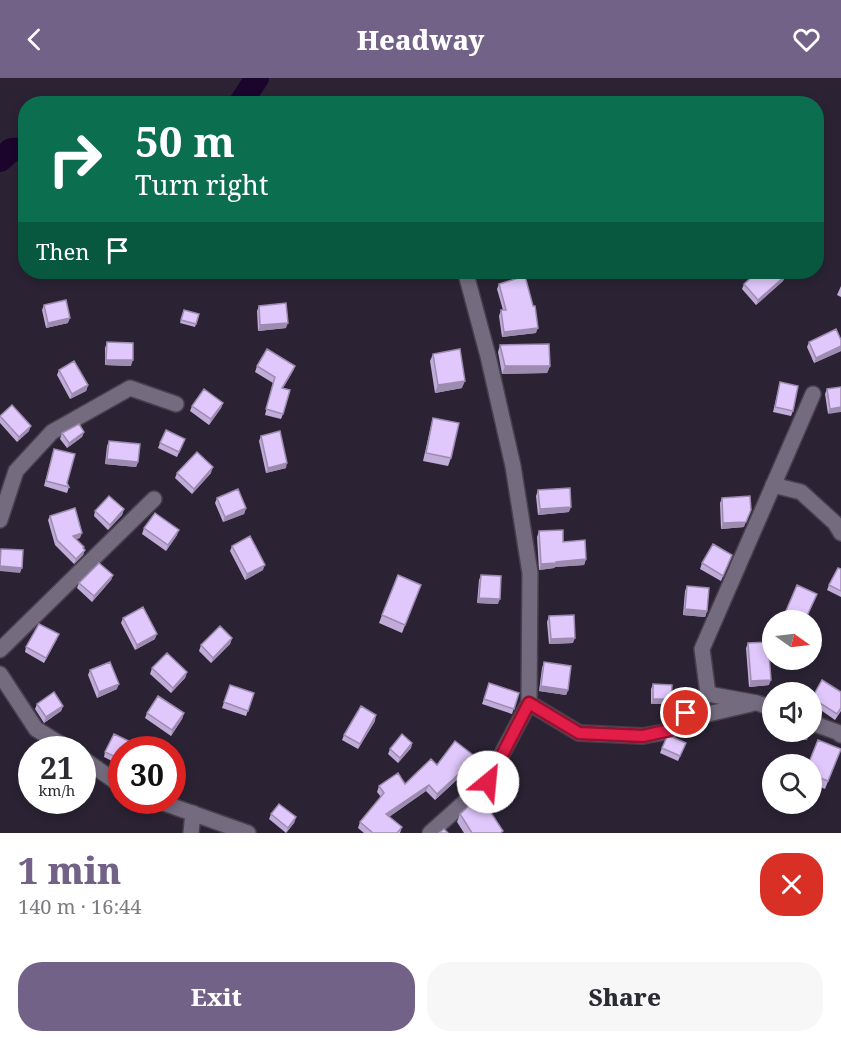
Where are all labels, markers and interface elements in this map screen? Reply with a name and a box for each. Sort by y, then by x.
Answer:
text: Headway [357,21,484,58]
icon: back [18,23,51,56]
icon: heart [790,23,823,56]
text: 50 m [135,112,235,169]
icon: right [36,120,114,198]
text: Turn right [135,166,268,203]
icon: arrive [101,234,134,267]
text: Then [36,236,89,266]
north arrow [762,610,822,670]
map controls [762,610,822,814]
button: sound [762,682,822,742]
pin [660,687,711,738]
icon: arrive [669,696,702,729]
speed limit sign: 30 [108,736,186,814]
text: 21 [40,747,74,788]
position arrow [456,750,520,814]
button: search [762,754,822,814]
text: km/h [39,780,75,800]
text: 1 min [18,846,121,895]
button: close [760,853,823,916]
text: 140 m · 16:44 [18,893,141,920]
button: Exit [18,962,415,1031]
button: Share [427,962,823,1031]

